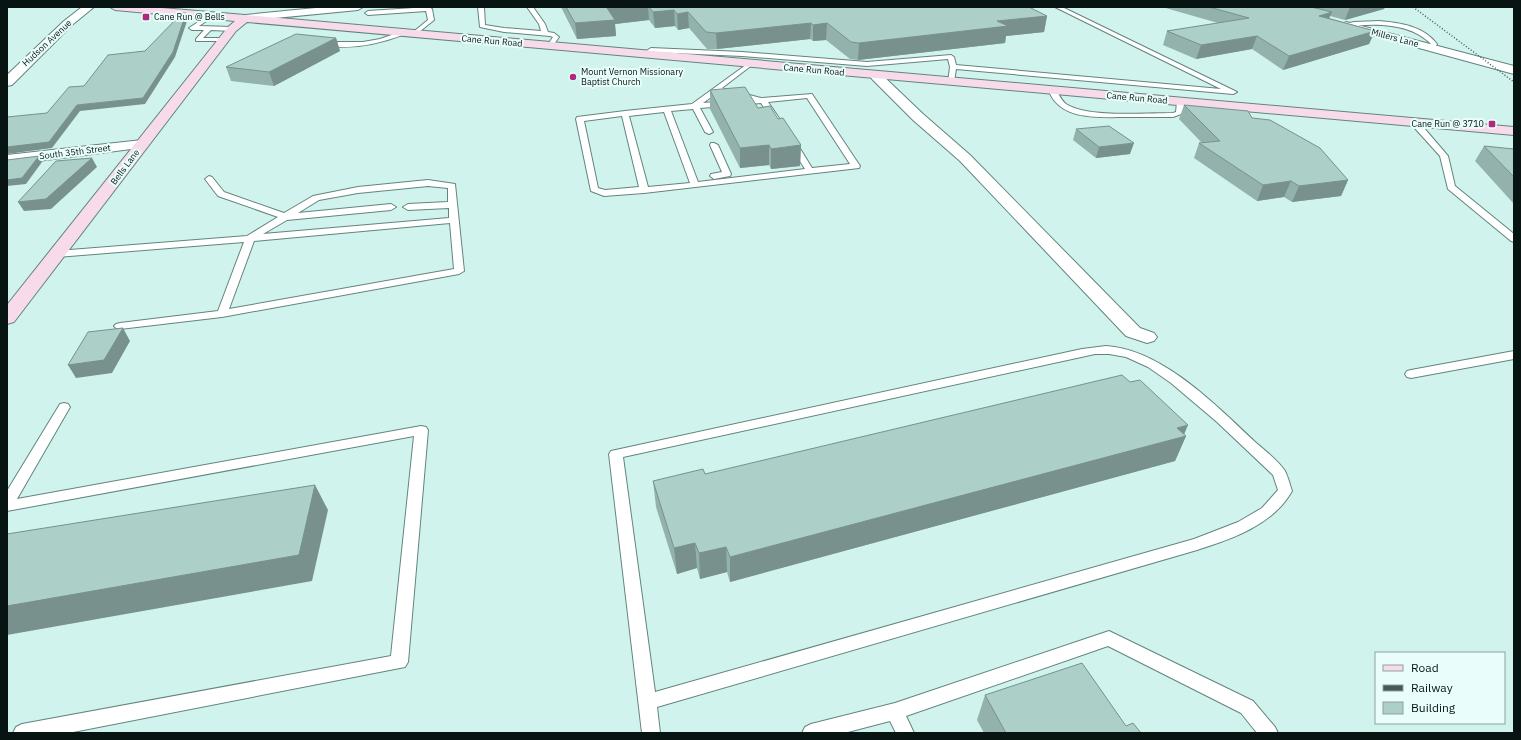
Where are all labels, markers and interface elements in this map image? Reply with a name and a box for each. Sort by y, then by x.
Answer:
place label: Cane Run @ Bells [154,11,225,22]
marker: Cane Run @ Bells [141,12,151,22]
street label: Hudson Avenue [20,17,74,68]
street label: Millers Lane [1370,26,1420,49]
street label: Cane Run Road [461,32,523,49]
street label: Cane Run Road [783,61,845,78]
place label: Mount Vernon Missionary Baptist Church [581,66,684,87]
marker: Mount Vernon Missionary Baptist Church [568,72,578,82]
street label: Cane Run Road [1106,89,1168,106]
place label: Cane Run @ 3710 [1412,118,1484,129]
marker: Cane Run @ 3710 [1487,119,1497,129]
street label: South 35th Street [39,142,111,161]
street label: Bells Lane [108,147,142,187]
legend [1375,652,1505,724]
text: Road [1411,660,1439,675]
text: Railway [1411,680,1453,695]
text: Building [1411,700,1456,715]

